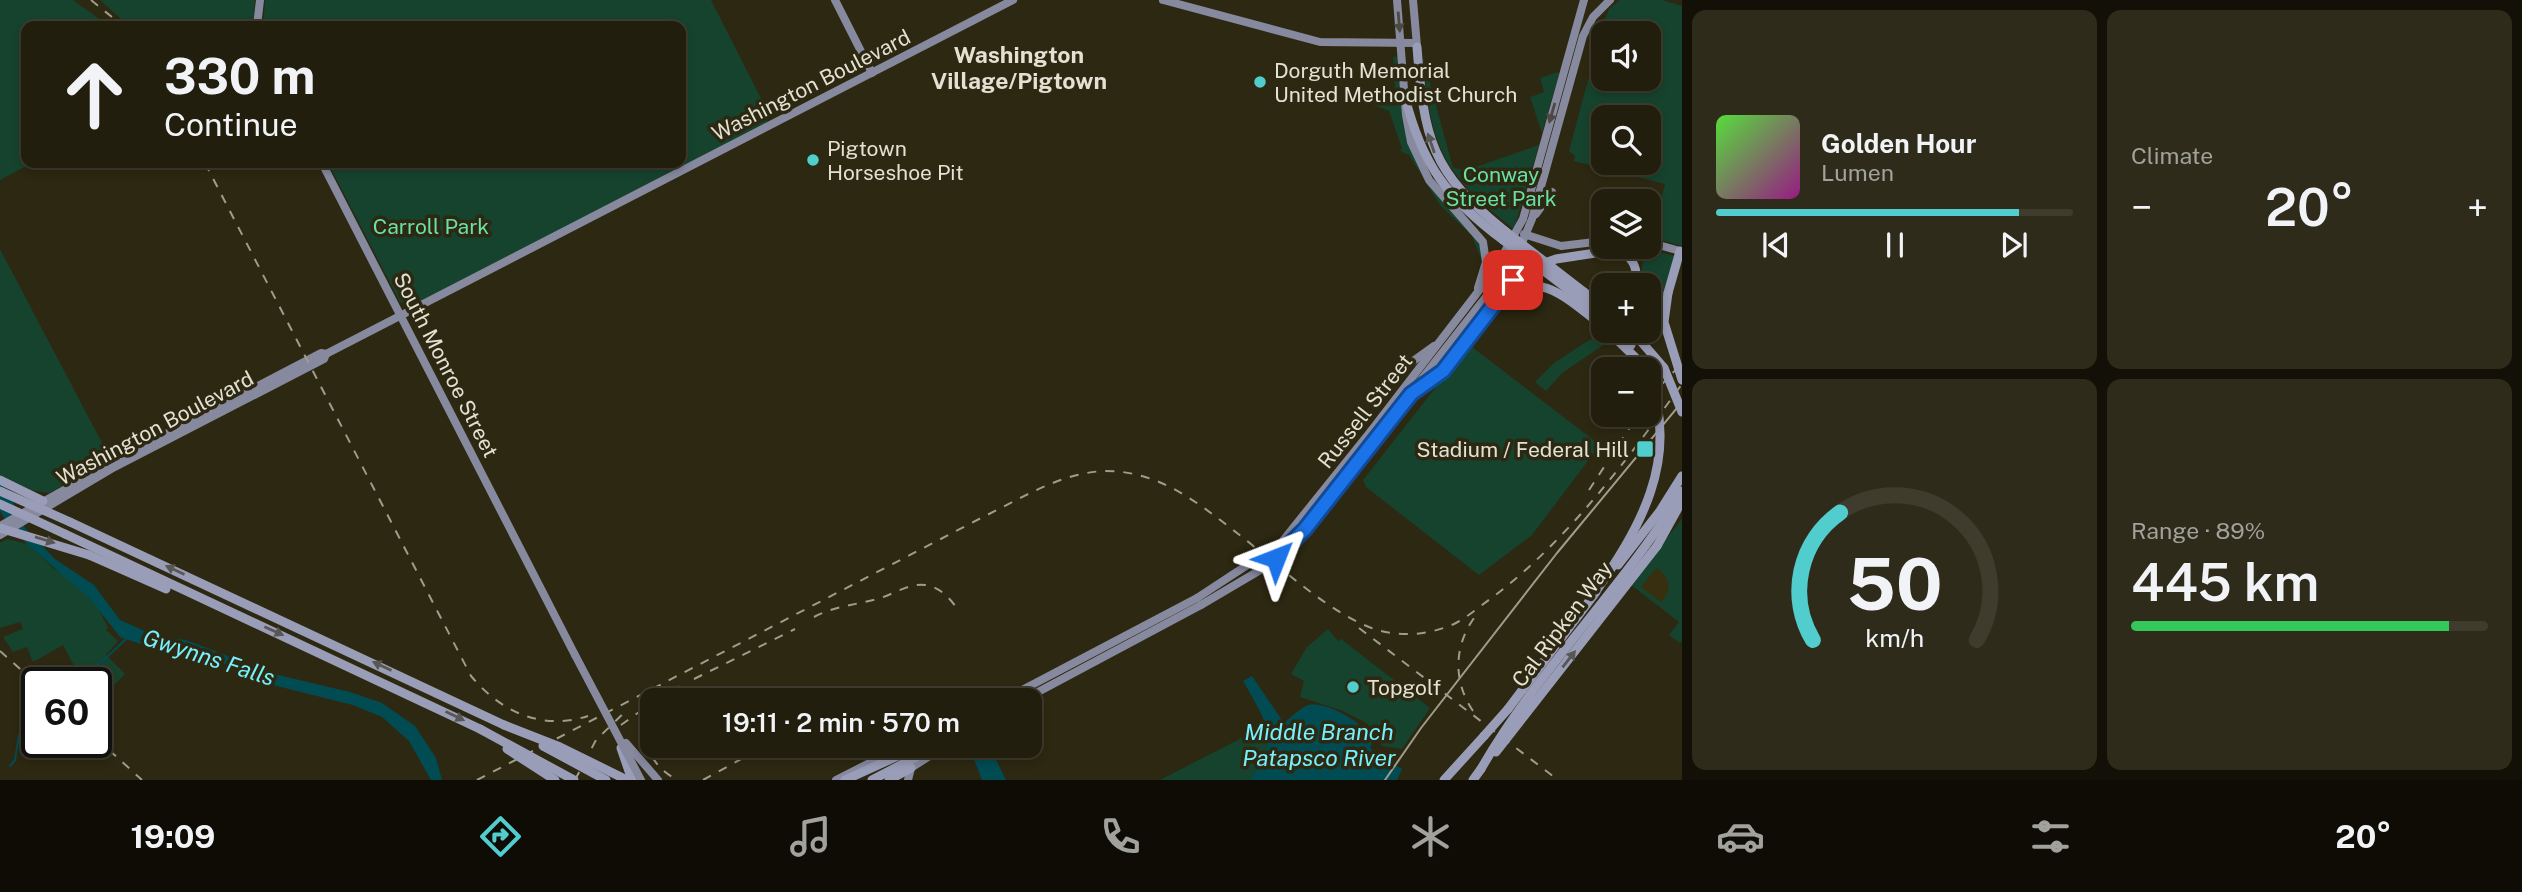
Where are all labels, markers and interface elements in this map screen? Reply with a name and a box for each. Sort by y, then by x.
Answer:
one-way arrow [1394,11,1405,33]
map controls [1591,21,1661,427]
button: sound [1591,21,1661,91]
street label: Washington Boulevard [708,24,914,146]
district label: Washington Village/Pigtown [931,41,1107,94]
text: 330 m [164,47,315,105]
icon: ahead [49,49,140,140]
place label: Dorguth Memorial United Methodist Church [1274,58,1517,107]
marker: Dorguth Memorial United Methodist Church [1252,74,1268,90]
one-way arrow [1546,103,1556,124]
button: search [1591,105,1661,175]
text: Continue [164,106,298,143]
text: Golden Hour [1821,128,1976,159]
one-way arrow [1425,132,1436,153]
place label: Pigtown Horseshoe Pit [827,136,964,185]
text: Climate [2131,142,2213,169]
marker: Pigtown Horseshoe Pit [805,152,821,168]
text: Lumen [1821,159,1894,186]
park label: Conway Street Park [1445,162,1557,211]
text: 20° [2265,177,2354,238]
text: − [2131,185,2152,230]
text: + [2467,185,2488,230]
button: layers [1591,189,1661,259]
park label: Carroll Park [373,214,489,239]
icon: previous [1757,226,1795,264]
icon: pause [1876,226,1914,264]
icon: next [1995,226,2033,264]
pin [1483,250,1543,310]
icon: arrive [1494,261,1532,299]
street label: South Monroe Street [389,268,503,462]
button: + [1591,273,1661,343]
street label: Russell Street [1313,349,1417,473]
button: − [1591,357,1661,427]
street label: Washington Boulevard [52,365,258,491]
place label: Stadium / Federal Hill [1416,437,1629,462]
marker: Stadium / Federal Hill [1635,439,1655,459]
text: Range · 89% [2131,517,2265,544]
position arrow [1239,521,1313,595]
one-way arrow [35,535,56,545]
text: 50 [1846,542,1943,627]
text: 445 km [2131,552,2319,613]
street label: Cal Ripken Way [1507,556,1617,692]
one-way arrow [165,564,185,576]
water label: Gwynns Falls [140,623,278,691]
text: km/h [1865,623,1924,653]
one-way arrow [263,626,284,637]
one-way arrow [1562,650,1577,668]
one-way arrow [372,660,392,672]
speed limit sign: 60 [21,667,112,758]
place label: Topgolf [1367,675,1441,700]
marker: Topgolf [1345,679,1361,695]
text: 19:11 · 2 min · 570 m [722,707,960,738]
one-way arrow [445,710,465,722]
water label: Middle Branch Patapsco River [1242,718,1396,771]
icon: directions [476,812,525,861]
icon: music [786,812,835,861]
icon: phone [1096,812,1145,861]
icon: climate [1406,812,1455,861]
icon: car [1716,812,1765,861]
icon: filters [2026,812,2075,861]
text: 19:09 [130,818,215,855]
text: 20° [2335,818,2391,855]

